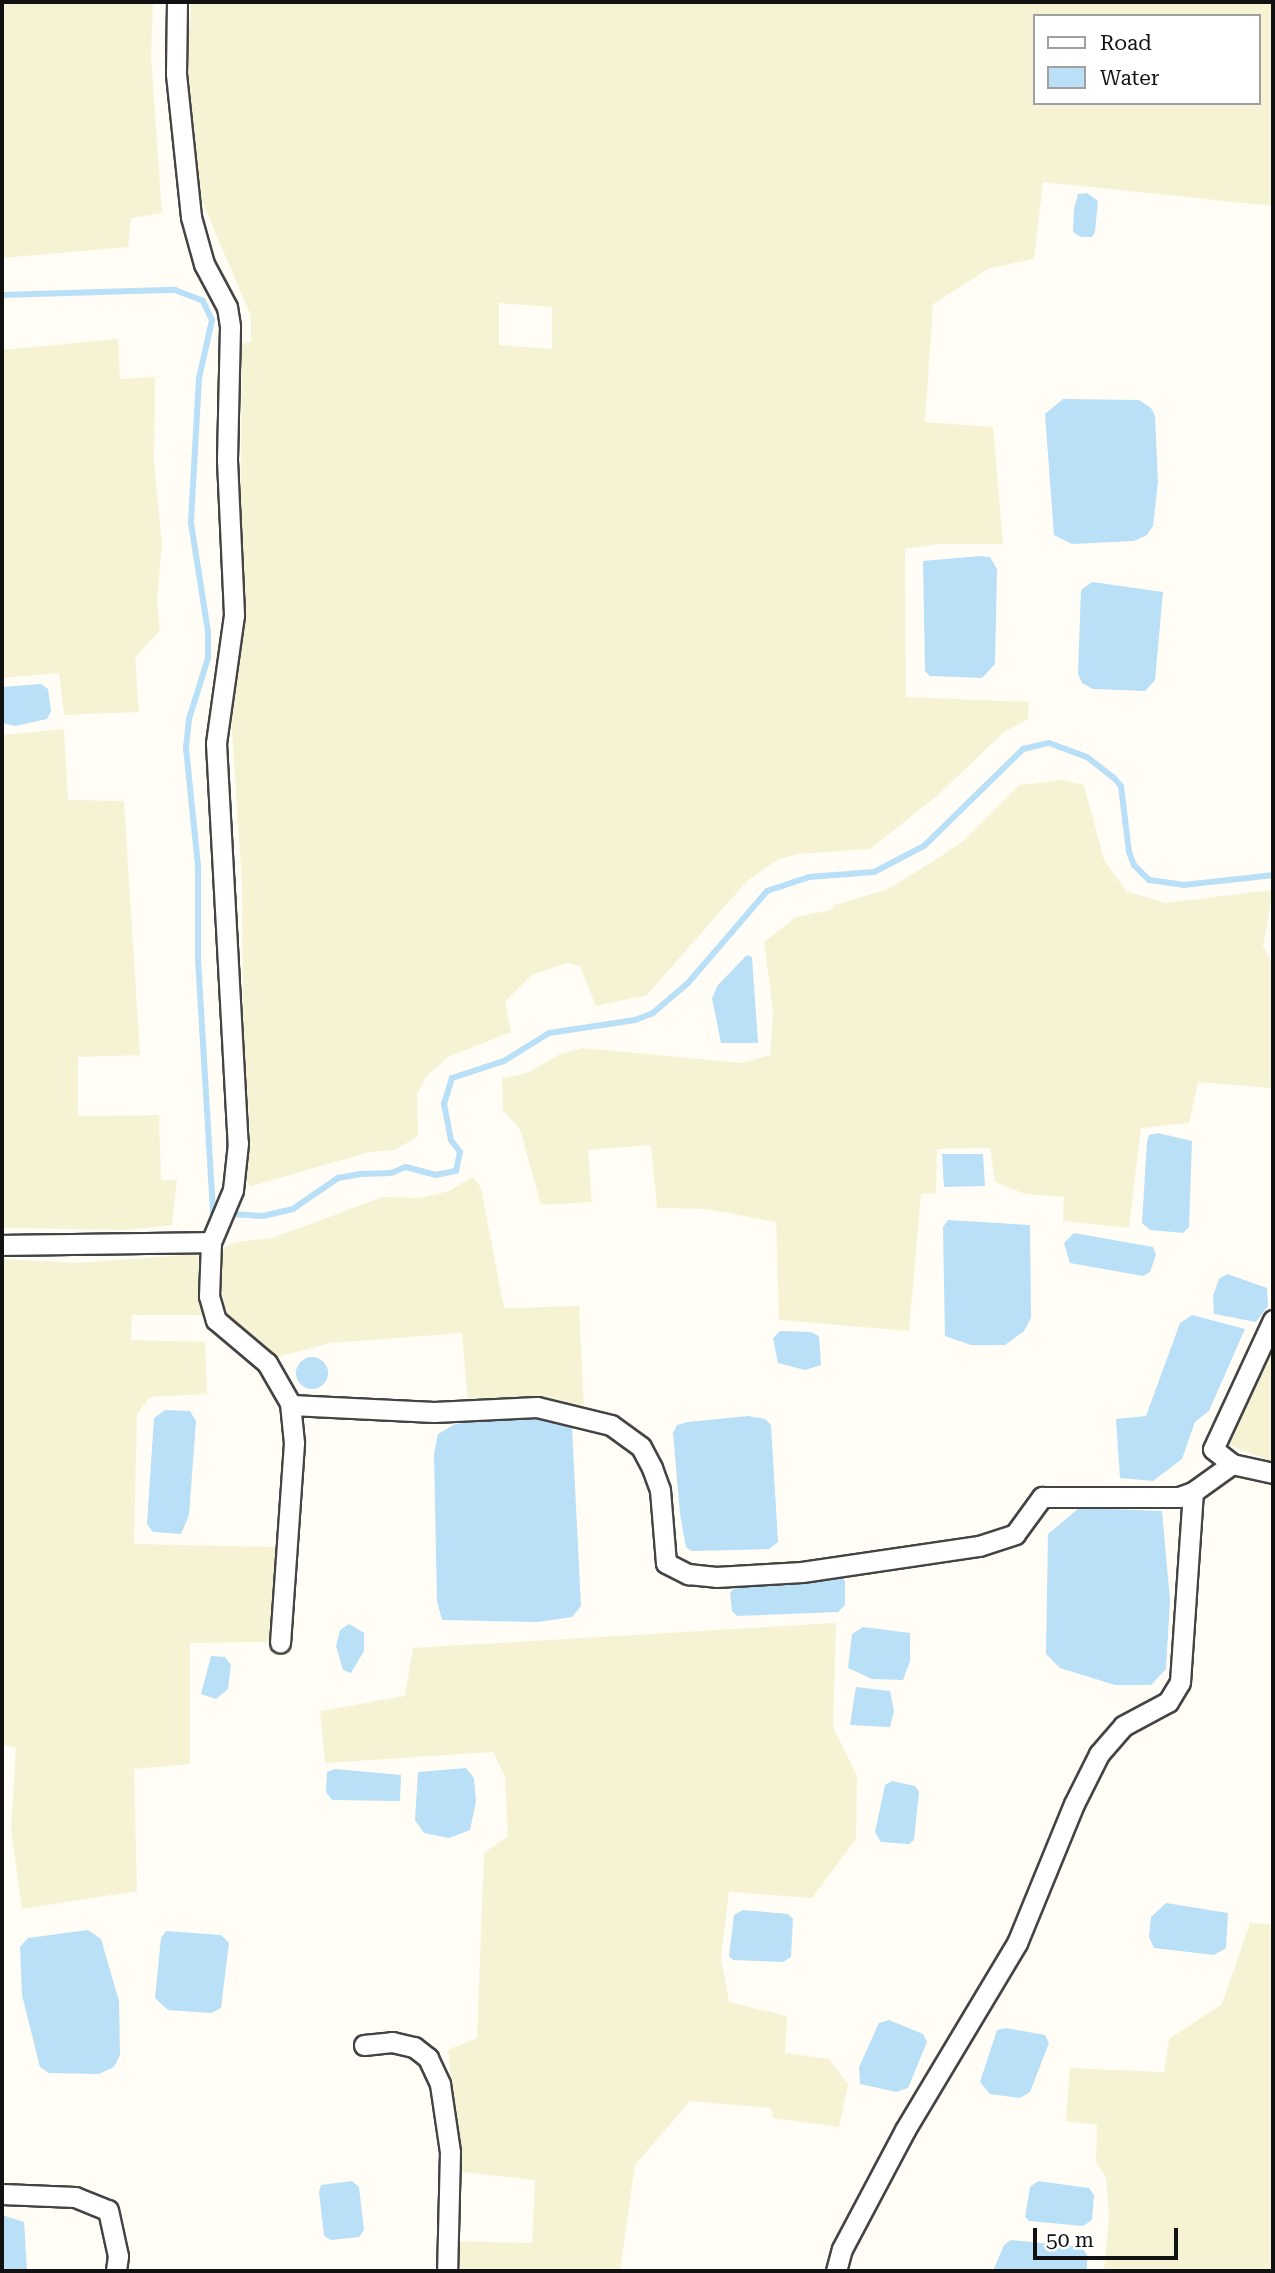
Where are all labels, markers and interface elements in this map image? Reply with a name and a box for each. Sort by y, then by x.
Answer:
legend [1034,14,1261,105]
text: Road [1100,31,1152,55]
text: Water [1100,66,1159,90]
scale bar [1037,2214,1182,2258]
text: 50 m [1046,2228,1094,2252]

